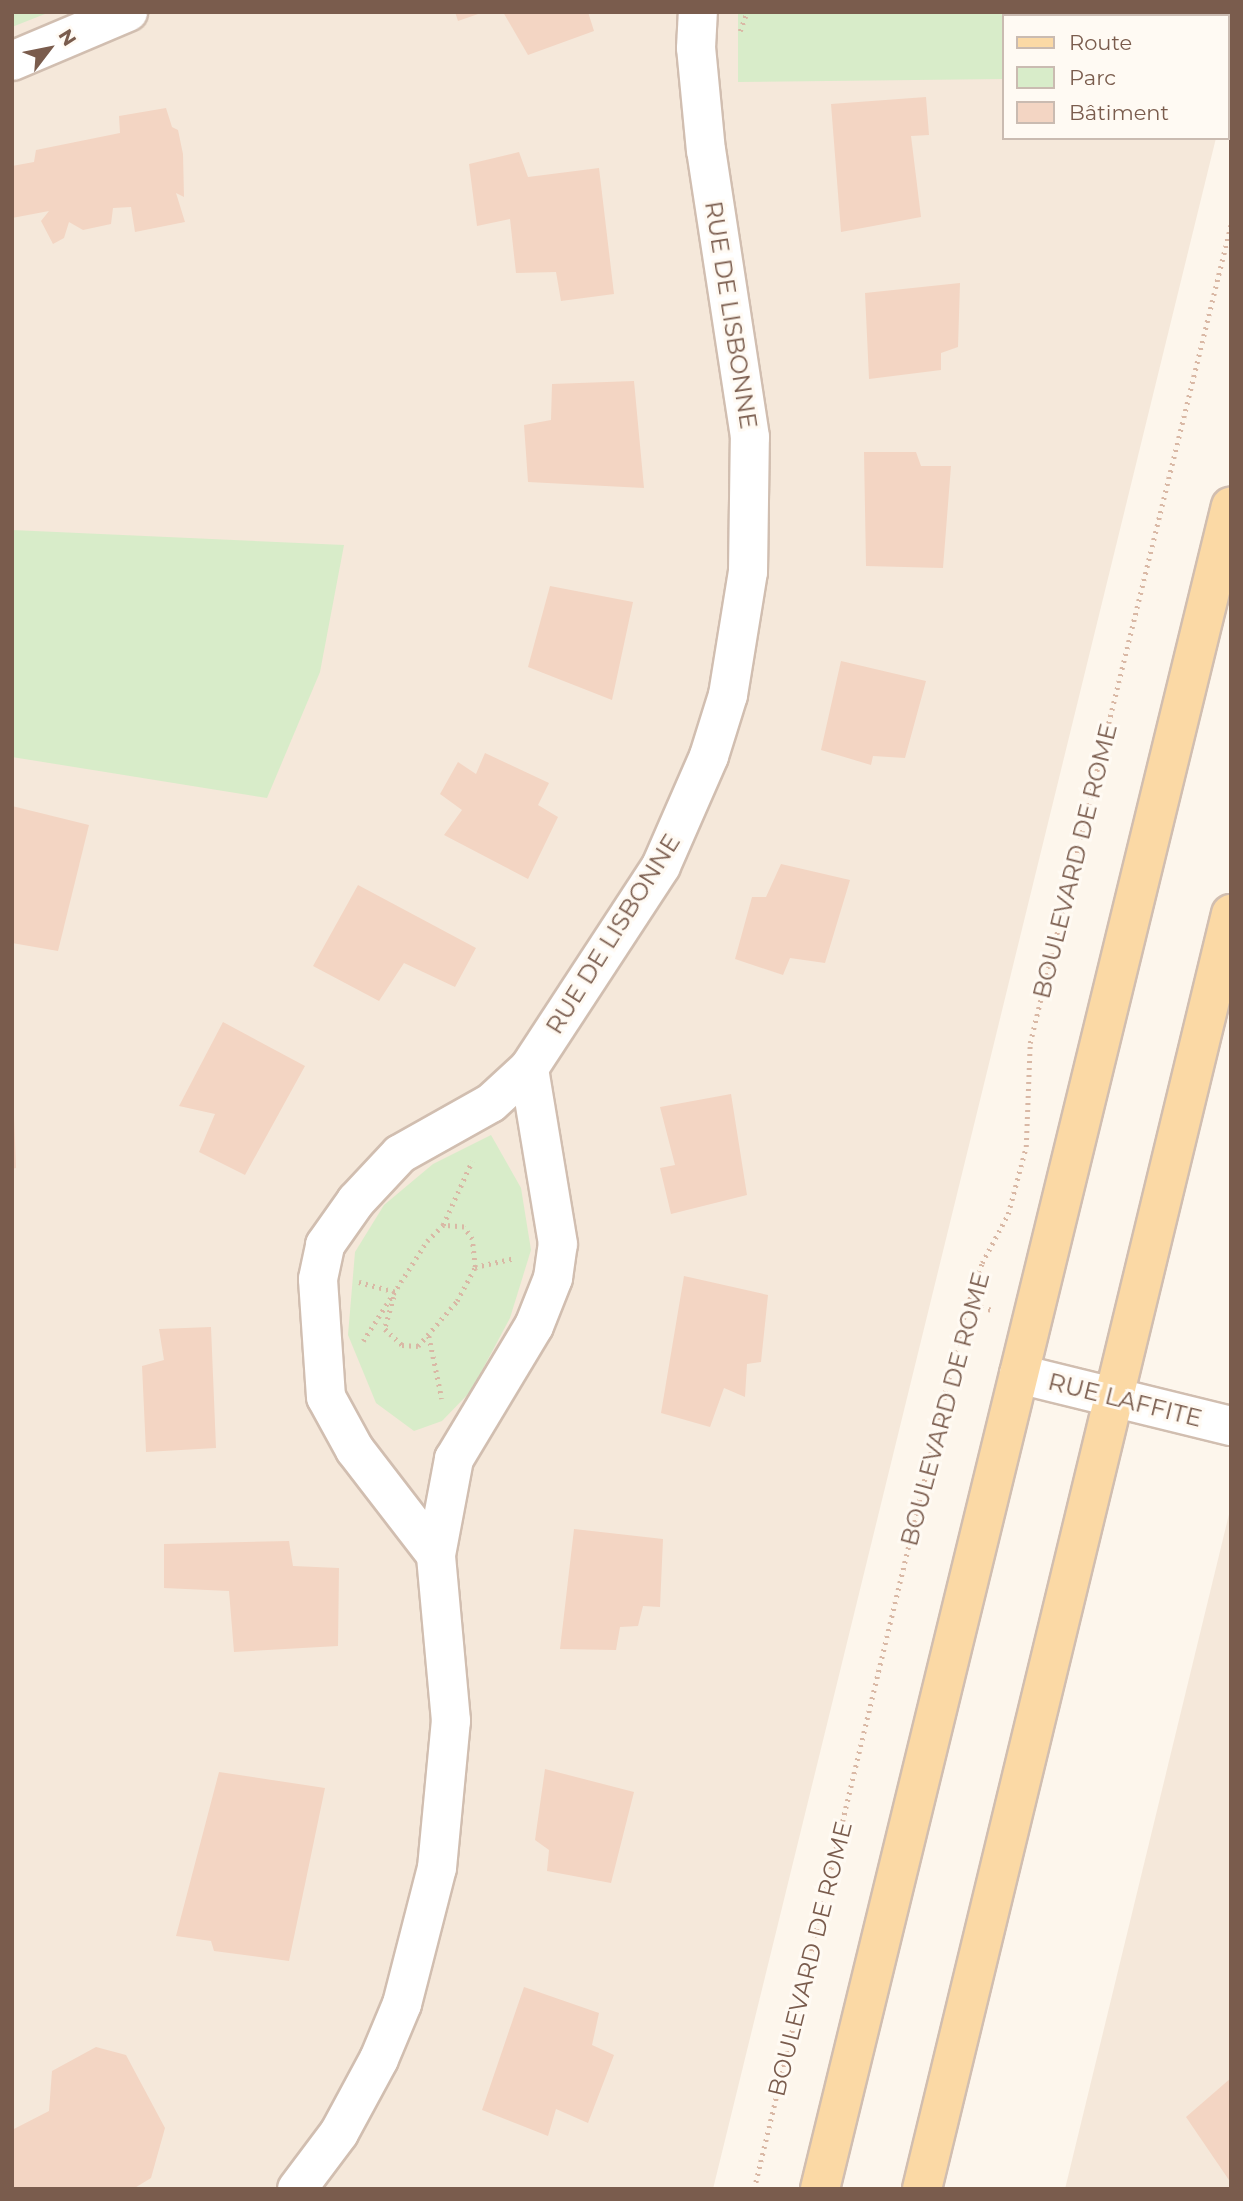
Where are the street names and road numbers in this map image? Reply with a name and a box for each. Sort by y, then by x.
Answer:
street label: RUE DE LISBONNE [699,199,763,431]
street label: BOULEVARD DE ROME [1027,721,1123,1001]
street label: RUE DE LISBONNE [540,829,686,1039]
street label: BOULEVARD DE ROME [895,1269,995,1549]
street label: RUE LAFFITE [1045,1367,1205,1433]
street label: BOULEVARD DE ROME [762,1819,858,2099]

